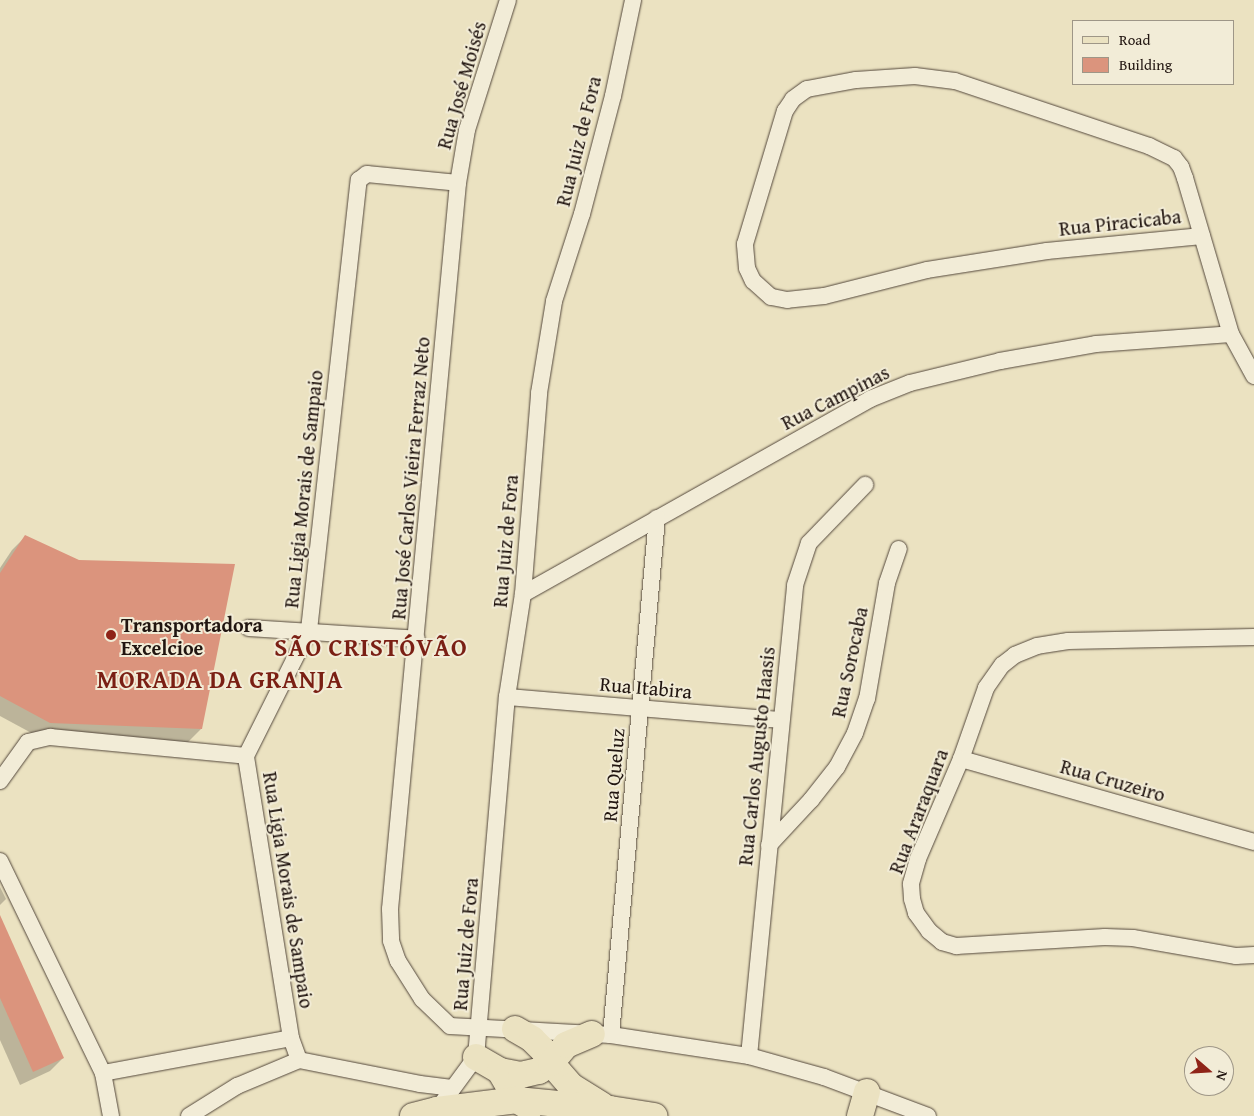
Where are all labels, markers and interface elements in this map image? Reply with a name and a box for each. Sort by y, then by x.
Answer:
street label: Rua José Moisés [431,18,491,152]
legend [1072,20,1234,85]
text: Road [1119,29,1150,50]
text: Building [1119,54,1172,75]
street label: Rua Juiz de Fora [550,73,606,209]
street label: Rua Piracicaba [1058,204,1182,240]
street label: Rua José Carlos Vieira Ferraz Neto [386,336,434,620]
street label: Rua Campinas [777,360,893,434]
street label: Rua Ligia Morais de Sampaio [279,369,327,609]
street label: Rua Juiz de Fora [487,474,523,608]
street label: Rua Sorocaba [826,605,872,719]
place label: Transportadora Excelcioe [121,612,263,659]
marker: Transportadora Excelcioe [105,629,117,641]
district label: SÃO CRISTÓVÃO [273,632,469,662]
street label: Rua Carlos Augusto Haasis [733,645,779,867]
district label: MORADA DA GRANJA [95,664,345,694]
street label: Rua Itabira [599,671,693,703]
street label: Rua Queluz [597,727,629,823]
street label: Rua Araraquara [883,745,953,877]
street label: Rua Cruzeiro [1058,754,1168,806]
street label: Rua Ligia Morais de Sampaio [258,770,320,1010]
street label: Rua Juiz de Fora [447,877,483,1011]
north arrow [1184,1046,1234,1096]
text: N [1211,1068,1233,1083]

